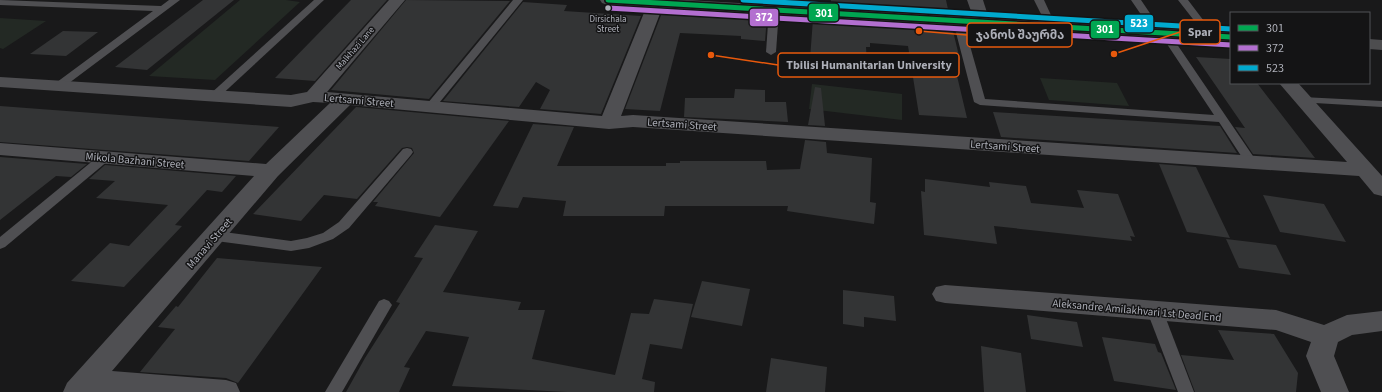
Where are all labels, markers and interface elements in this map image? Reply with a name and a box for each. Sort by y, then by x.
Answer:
marker: Dirsichala Street [603,3,613,13]
line badge: 301 [808,3,839,22]
text: 301 [815,6,833,21]
line badge: 372 [749,8,779,27]
text: 372 [755,10,773,25]
legend [1230,12,1370,84]
place label: Dirsichala Street [589,13,627,36]
line badge: 523 [1124,14,1154,33]
text: 523 [1130,16,1148,31]
line badge: 301 [1090,20,1120,39]
callout: Spar [1180,20,1220,44]
text: 301 [1266,20,1284,37]
text: 301 [1096,22,1114,37]
callout: ჯანოს შაურმა [967,23,1072,47]
street label: Malkhazi Lane [333,24,378,73]
text: Spar [1188,24,1212,41]
text: ჯანოს შაურმა [976,27,1064,44]
text: 372 [1266,40,1284,57]
callout: Tbilisi Humanitarian University [778,53,959,77]
text: Tbilisi Humanitarian University [786,57,952,74]
text: 523 [1266,60,1284,77]
street label: Lertsami Street [324,90,395,111]
street label: Lertsami Street [647,115,718,134]
street label: Lertsami Street [970,137,1041,156]
street label: Mikola Bazhani Street [85,149,185,172]
street label: Manavi Street [183,215,236,272]
street label: Aleksandre Amilakhvari 1st Dead End [1052,296,1222,325]

